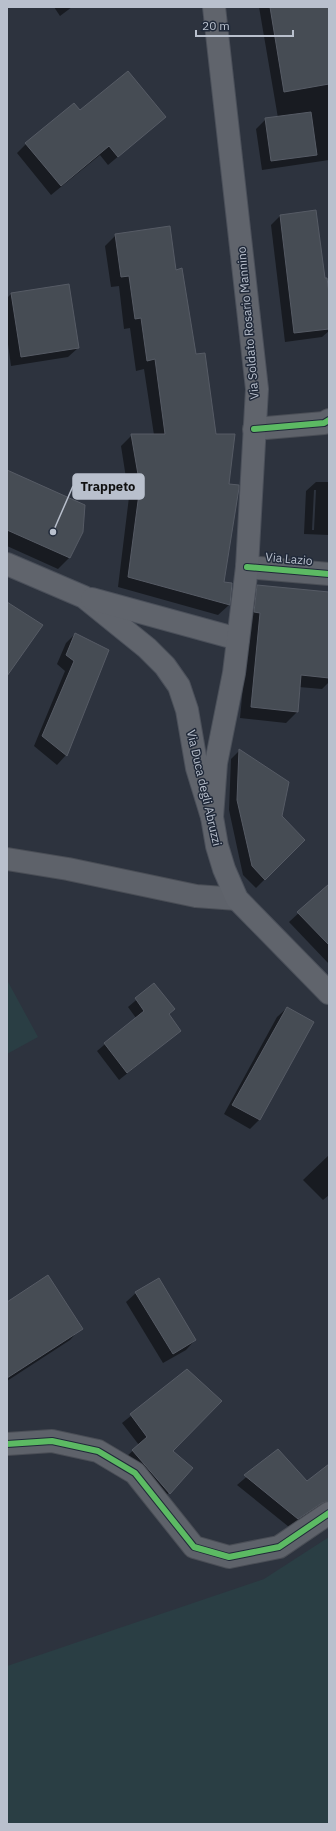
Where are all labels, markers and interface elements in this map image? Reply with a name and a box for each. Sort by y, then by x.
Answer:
scale bar [196,12,293,38]
text: 20 m [202,18,230,33]
street label: Via Soldato Rosario Mannino [233,246,262,400]
callout: Trappeto [73,474,144,499]
text: Trappeto [81,478,135,495]
street label: Via Lazio [265,549,314,568]
street label: Via Duca degli Abruzzi [184,728,225,847]

